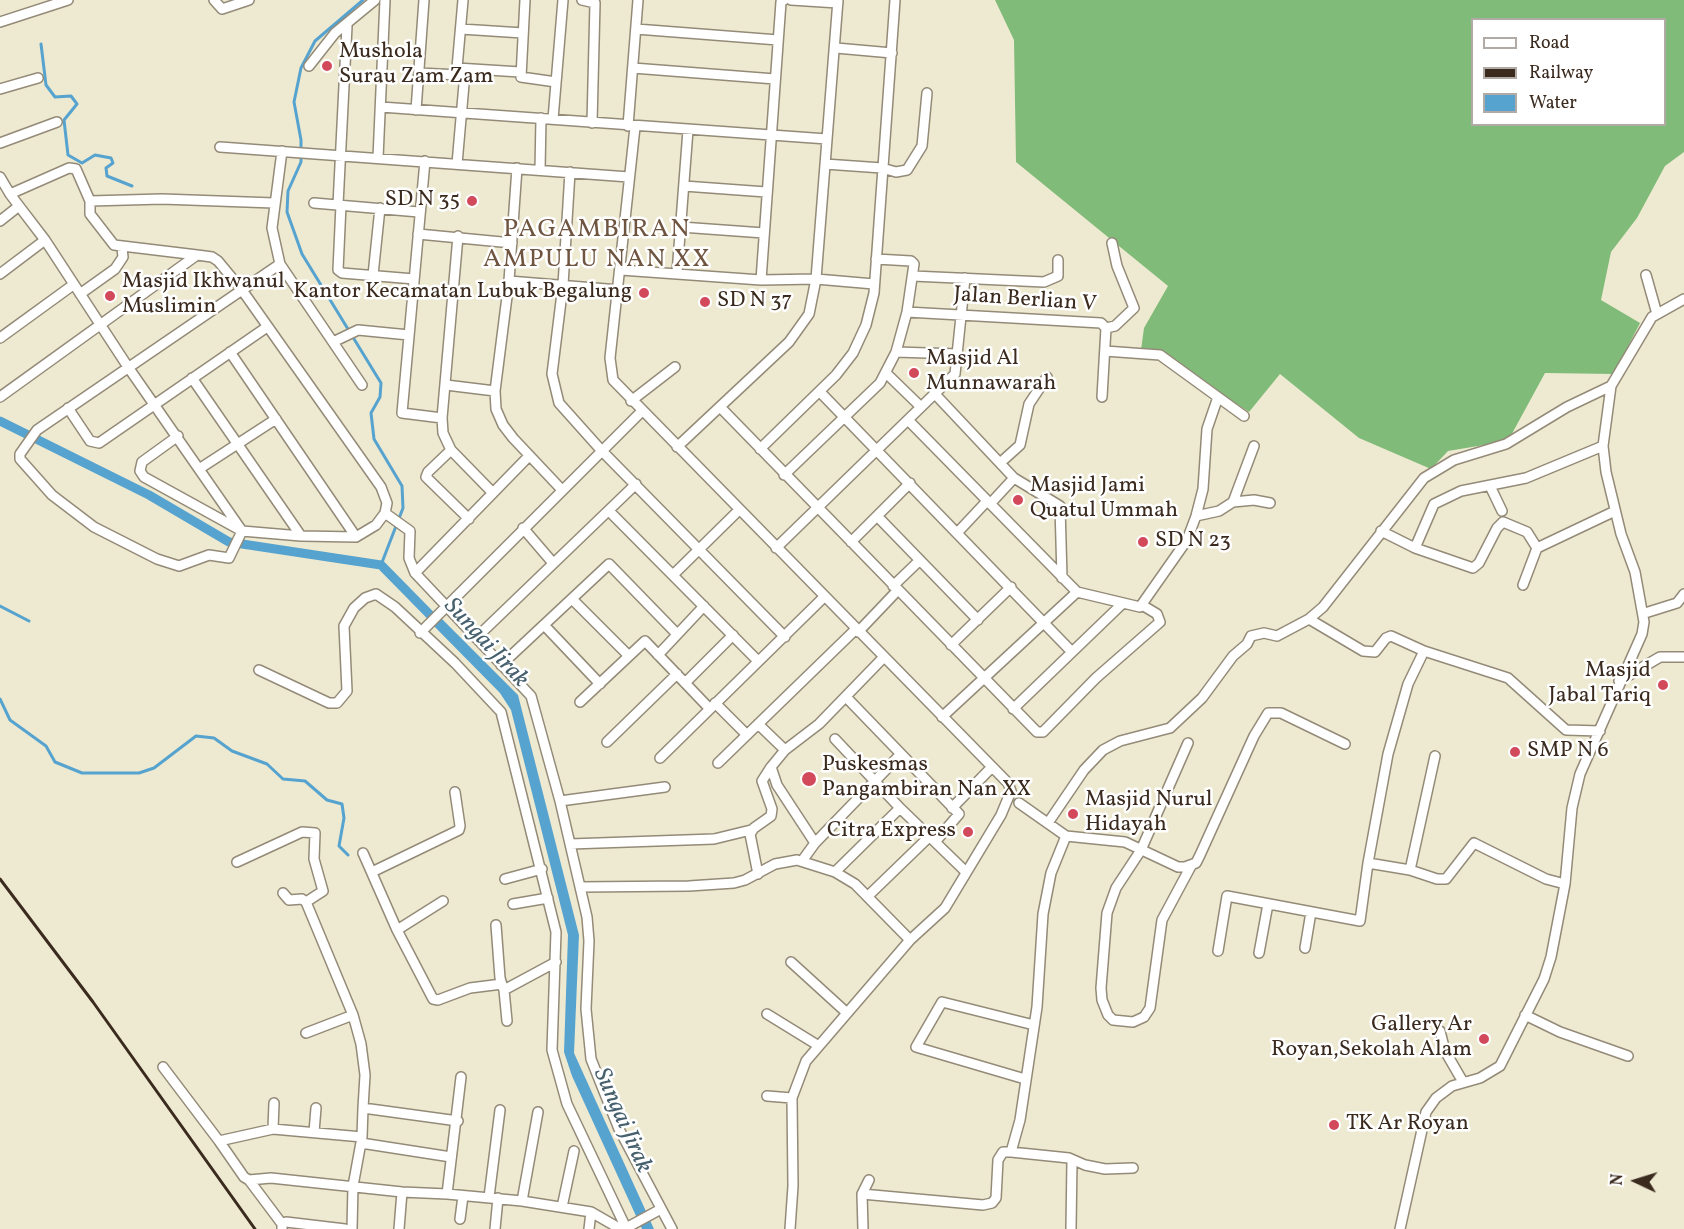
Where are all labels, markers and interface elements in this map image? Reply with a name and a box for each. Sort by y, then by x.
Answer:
legend [1471,18,1666,126]
text: Road [1529,31,1570,56]
place label: Mushola Surau Zam Zam [339,40,494,92]
marker: Mushola Surau Zam Zam [320,59,334,73]
text: Railway [1529,61,1593,86]
text: Water [1529,91,1577,116]
place label: SD N 35 [385,188,460,214]
marker: SD N 35 [465,194,479,208]
district label: PAGAMBIRAN AMPULU NAN XX [483,215,711,276]
place label: Masjid Ikhwanul Muslimin [122,270,285,322]
place label: Kantor Kecamatan Lubuk Begalung [293,280,632,306]
street label: Jalan Berlian V [953,283,1097,319]
marker: Kantor Kecamatan Lubuk Begalung [637,286,651,300]
marker: Masjid Ikhwanul Muslimin [103,289,117,303]
place label: SD N 37 [717,289,792,315]
marker: SD N 37 [698,295,712,309]
place label: Masjid Al Munnawarah [926,347,1056,398]
marker: Masjid Al Munnawarah [907,366,921,380]
place label: Masjid Jami Quatul Ummah [1030,474,1178,526]
marker: Masjid Jami Quatul Ummah [1011,493,1025,507]
place label: SD N 23 [1155,529,1231,555]
marker: SD N 23 [1136,535,1150,549]
water label: Sungai Jirak [436,593,534,695]
place label: Masjid Jabal Tariq [1548,659,1651,710]
marker: Masjid Jabal Tariq [1656,678,1670,692]
place label: SMP N 6 [1527,739,1609,765]
marker: SMP N 6 [1508,745,1522,759]
place label: Puskesmas Pangambiran Nan XX [822,753,1031,804]
marker: Puskesmas Pangambiran Nan XX [800,770,818,788]
place label: Masjid Nurul Hidayah [1085,788,1212,840]
marker: Masjid Nurul Hidayah [1066,807,1080,821]
place label: Citra Express [827,819,956,845]
marker: Citra Express [961,825,975,839]
place label: Gallery Ar Royan,Sekolah Alam [1271,1013,1472,1064]
marker: Gallery Ar Royan,Sekolah Alam [1477,1032,1491,1046]
water label: Sungai Jirak [585,1064,657,1178]
place label: TK Ar Royan [1346,1112,1469,1138]
marker: TK Ar Royan [1327,1118,1341,1132]
north arrow [1606,1151,1666,1211]
text: N [1607,1173,1629,1186]

